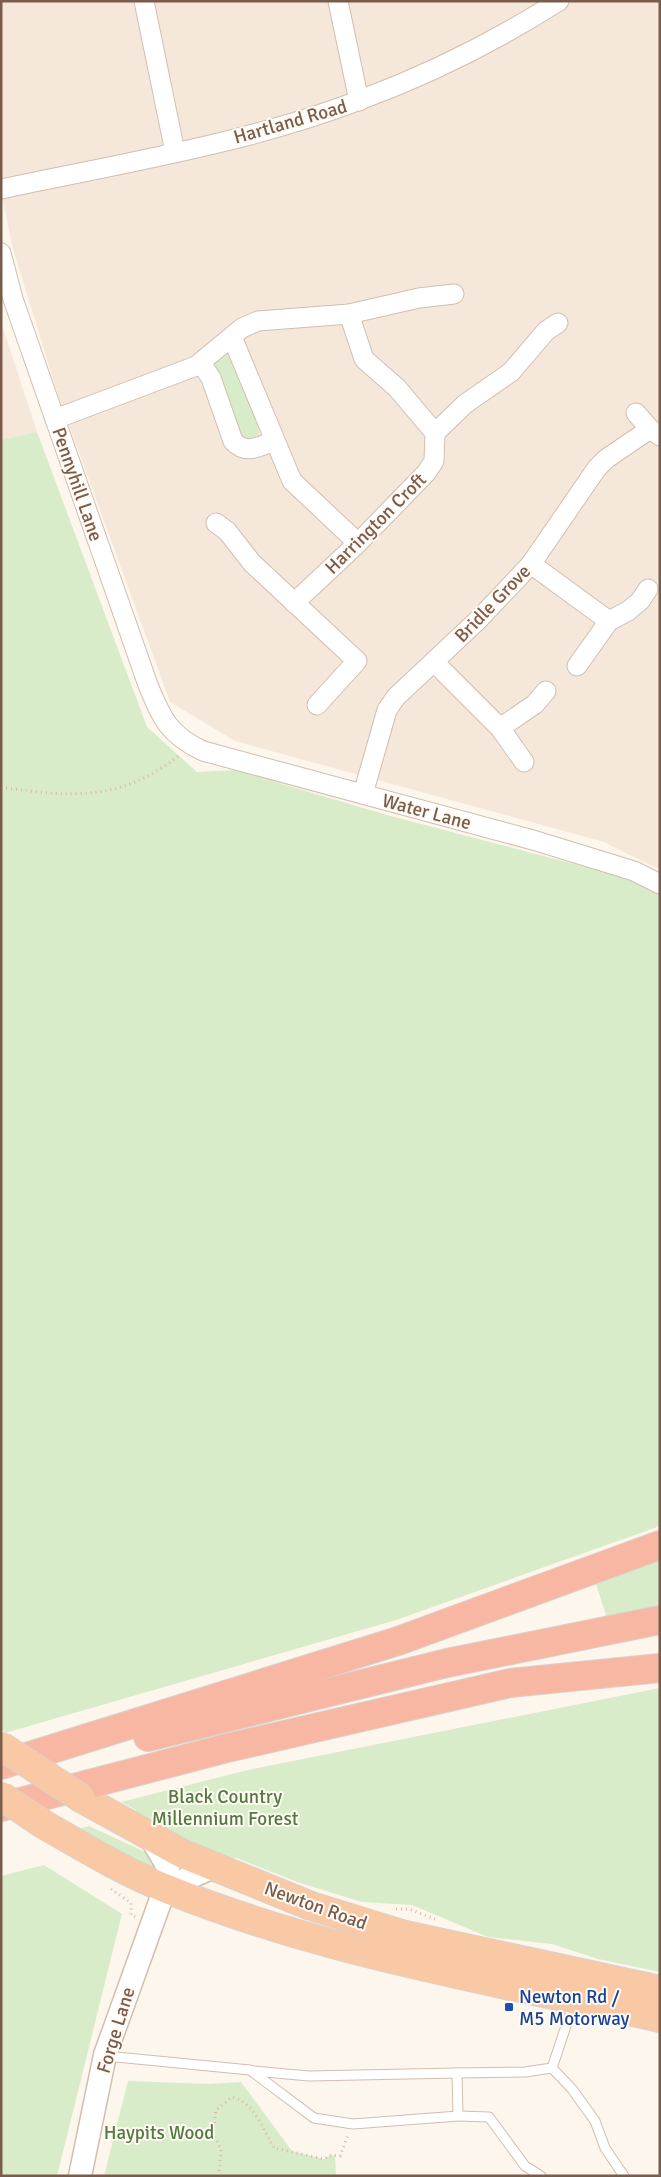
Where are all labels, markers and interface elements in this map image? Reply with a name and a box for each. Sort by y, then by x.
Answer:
street label: Hartland Road [231,94,350,150]
street label: Pennyhill Lane [46,424,108,544]
street label: Harrington Croft [320,468,431,579]
street label: Bridle Grove [450,560,536,648]
street label: Water Lane [380,789,474,835]
park label: Black Country Millennium Forest [152,1785,299,1831]
street label: Newton Road [261,1876,370,1936]
street label: Forge Lane [91,1984,140,2076]
place label: Newton Rd / M5 Motorway [519,1985,630,2031]
marker: Newton Rd / M5 Motorway [503,2001,515,2013]
park label: Haypits Wood [104,2121,214,2145]

